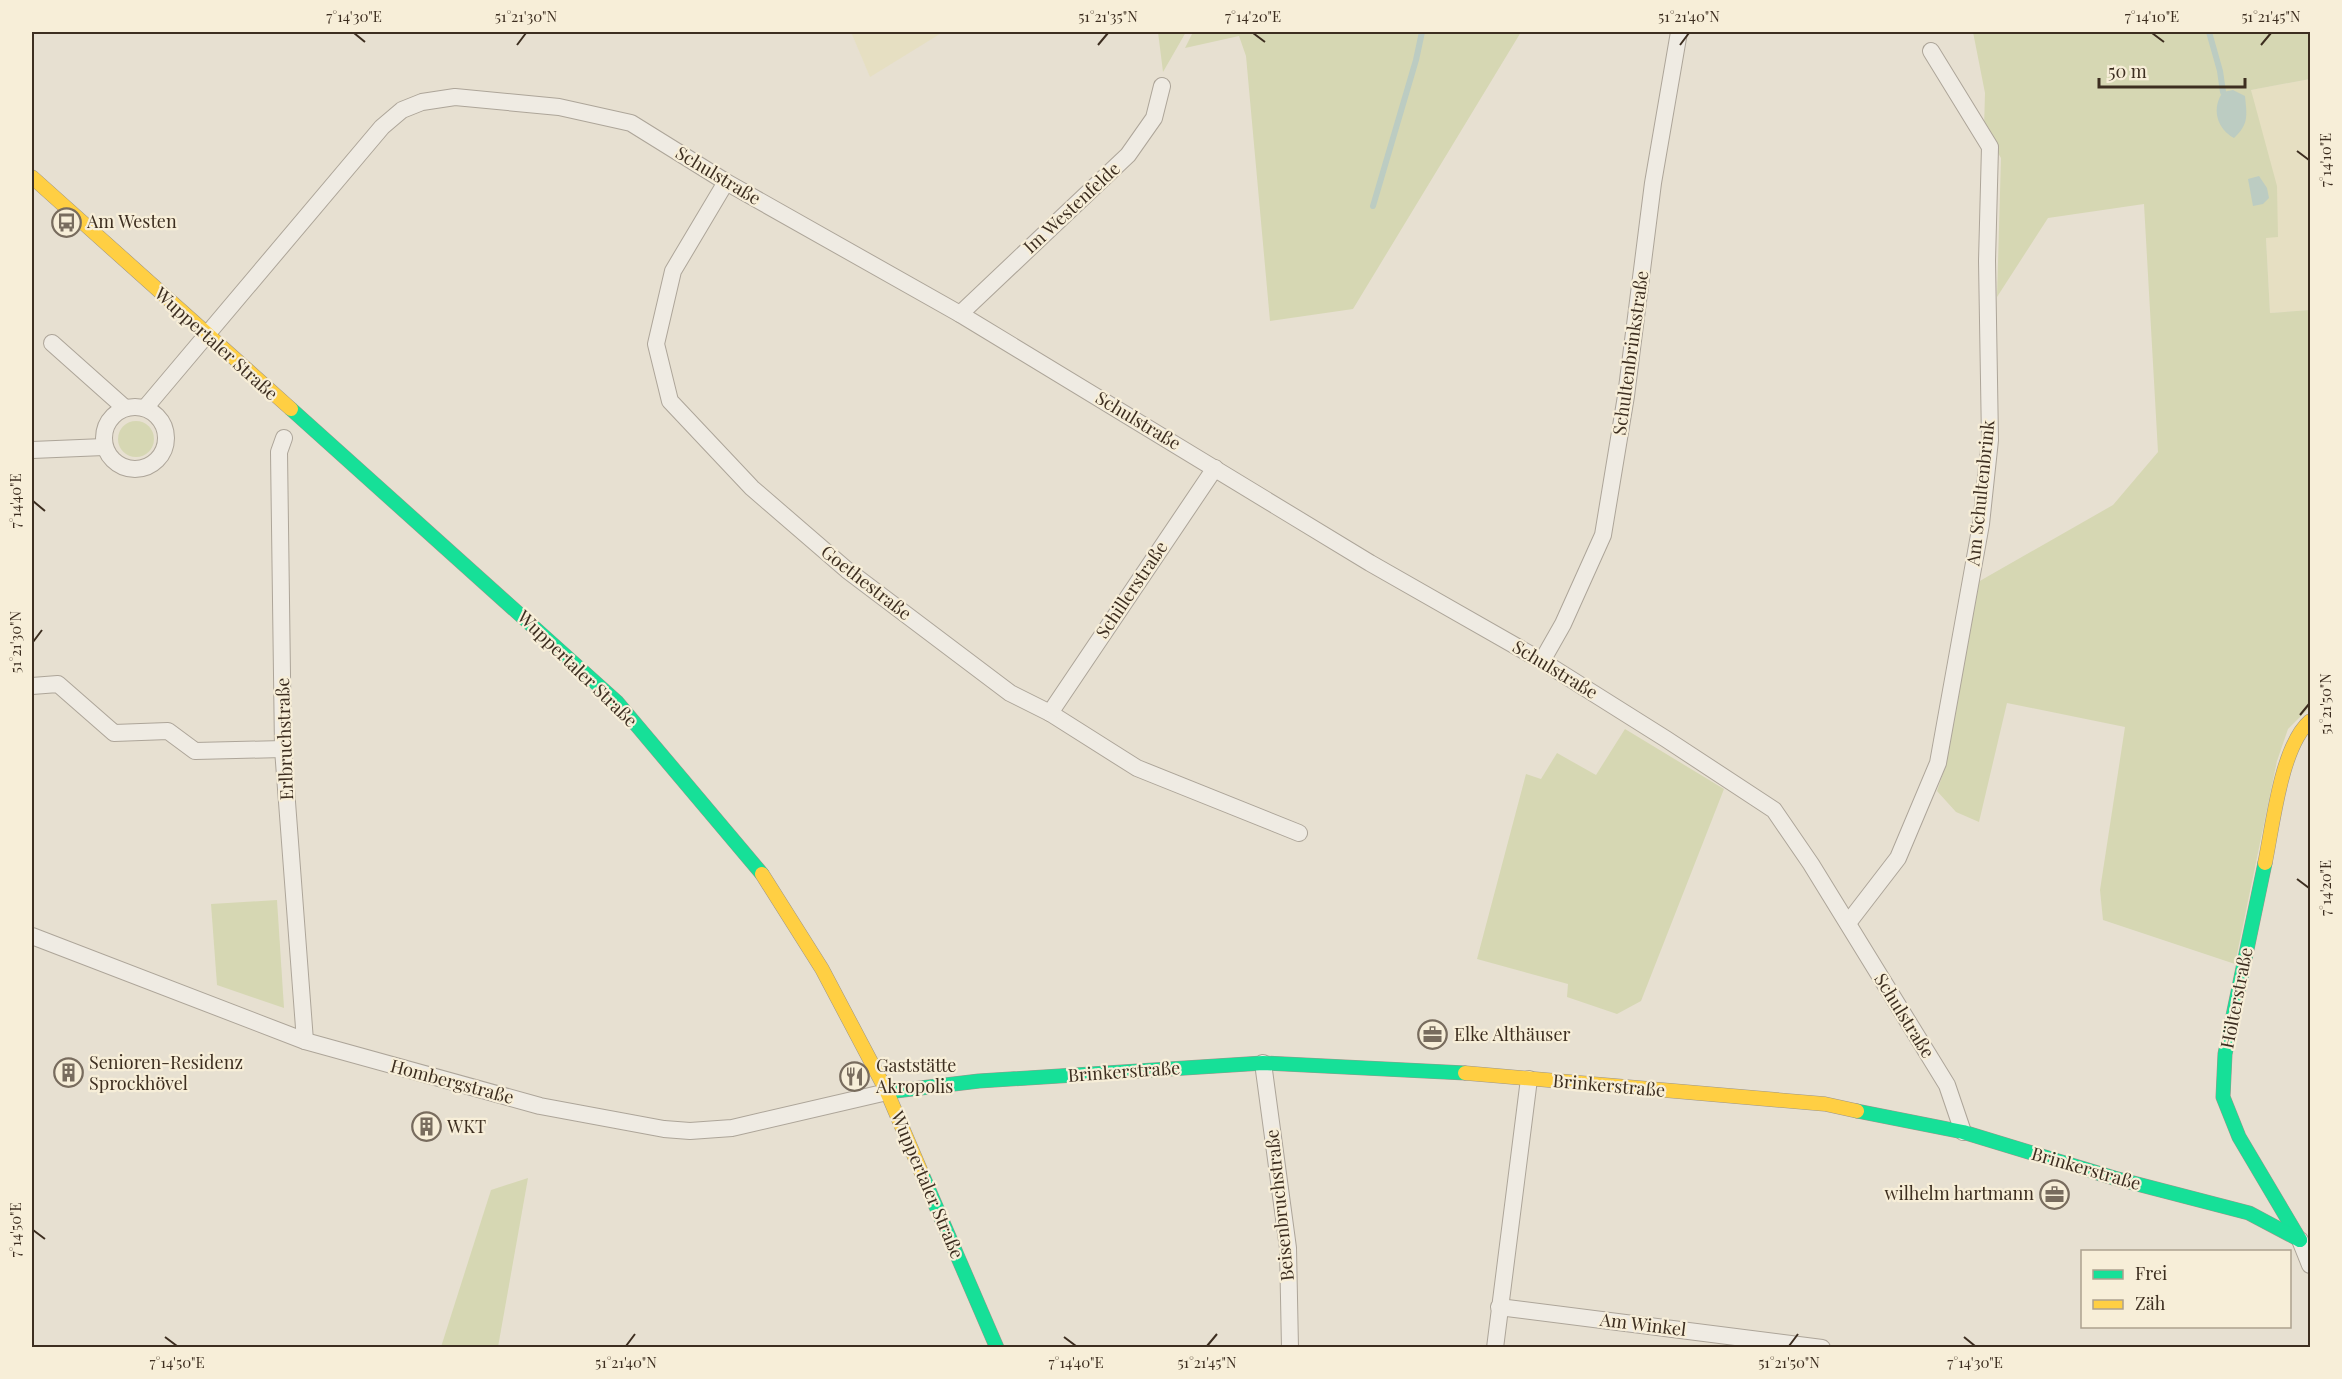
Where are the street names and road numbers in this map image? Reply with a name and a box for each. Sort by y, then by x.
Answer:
street label: Schulstraße [671,140,766,210]
street label: Im Westenfelde [1018,156,1125,258]
street label: Schultenbrinkstraße [1607,269,1653,437]
street label: Wuppertaler Straße [149,281,284,405]
street label: Schulstraße [1091,385,1186,455]
street label: Am Schultenbrink [1960,419,2000,568]
street label: Schillerstraße [1090,536,1173,643]
street label: Goethestraße [816,539,917,625]
street label: Wuppertaler Straße [512,604,643,732]
street label: Schulstraße [1508,634,1603,704]
street label: Erlbruchstraße [270,677,298,801]
street label: Hölterstraße [2214,945,2258,1050]
street label: Schulstraße [1869,969,1940,1062]
street label: Hombergstraße [388,1053,517,1109]
street label: Brinkerstraße [1067,1055,1181,1087]
street label: Brinkerstraße [1552,1068,1666,1102]
street label: Wuppertaler Straße [886,1106,970,1262]
street label: Beisenbruchstraße [1259,1128,1299,1282]
street label: Brinkerstraße [2029,1141,2144,1195]
street label: Am Winkel [1598,1307,1688,1341]

